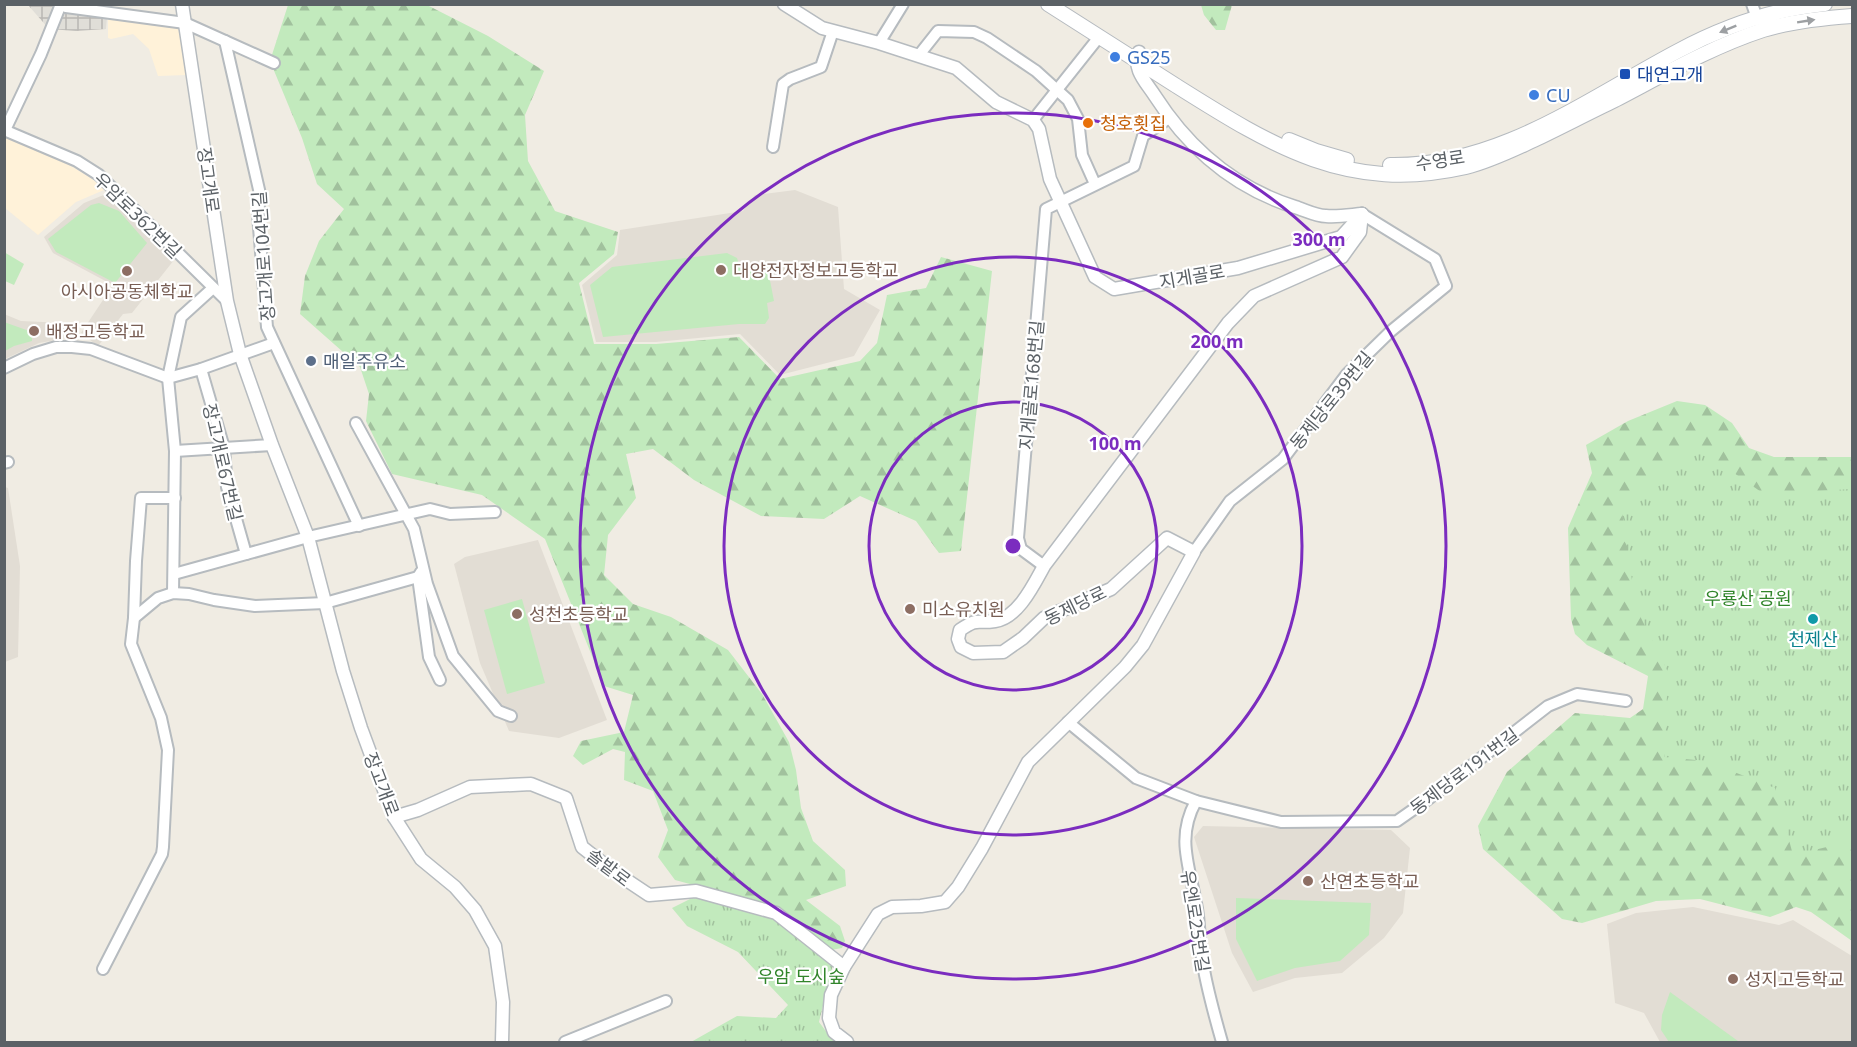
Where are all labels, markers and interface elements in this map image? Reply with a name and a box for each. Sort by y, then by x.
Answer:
one-way arrow [1797,16,1816,25]
one-way arrow [1719,25,1737,34]
place label: GS25 [1127,45,1171,69]
marker: GS25 [1108,50,1122,64]
place label: 대연고개 [1637,62,1703,86]
marker: 대연고개 [1618,67,1632,81]
place label: CU [1546,83,1571,107]
marker: CU [1527,88,1541,102]
place label: 청호횟집 [1100,111,1166,135]
marker: 청호횟집 [1081,116,1095,130]
street label: 수영로 [1414,144,1466,176]
street label: 장고개로 [193,146,225,214]
street label: 우암로362번길 [89,167,187,263]
street label: 장고개로104번길 [246,190,280,322]
text: 300 m [1292,227,1346,251]
place label: 대양전자정보고등학교 [733,258,899,282]
street label: 지게골로 [1157,258,1227,294]
marker: 대양전자정보고등학교 [714,263,728,277]
marker: 아시아공동체학교 [120,264,134,278]
place label: 아시아공동체학교 [61,279,193,303]
place label: 배정고등학교 [46,319,145,343]
street label: 지게골로168번길 [1013,319,1049,451]
marker: 배정고등학교 [27,324,41,338]
text: 200 m [1190,329,1244,353]
street label: 동제당로39번길 [1284,346,1378,454]
place label: 매일주유소 [323,349,406,373]
marker: 매일주유소 [304,354,318,368]
street label: 장고개로67번길 [198,401,248,523]
text: 100 m [1088,431,1142,455]
centre of rings [1003,536,1023,556]
street label: 동제당로 [1040,580,1110,630]
park label: 우룡산 공원 [1704,586,1792,610]
place label: 미소유치원 [922,597,1005,621]
place label: 성천초등학교 [529,602,628,626]
marker: 미소유치원 [903,602,917,616]
marker: 성천초등학교 [510,607,524,621]
marker: 천제산 [1806,612,1820,626]
place label: 천제산 [1788,627,1838,651]
street label: 동제당로191번길 [1405,722,1523,820]
street label: 장고개로 [359,749,405,819]
street label: 솔밭로 [582,842,636,892]
street label: 유엔로25번길 [1176,868,1216,974]
place label: 산연초등학교 [1320,869,1419,893]
marker: 산연초등학교 [1301,874,1315,888]
park label: 우암 도시숲 [757,964,845,988]
place label: 성지고등학교 [1745,967,1844,991]
marker: 성지고등학교 [1726,972,1740,986]

